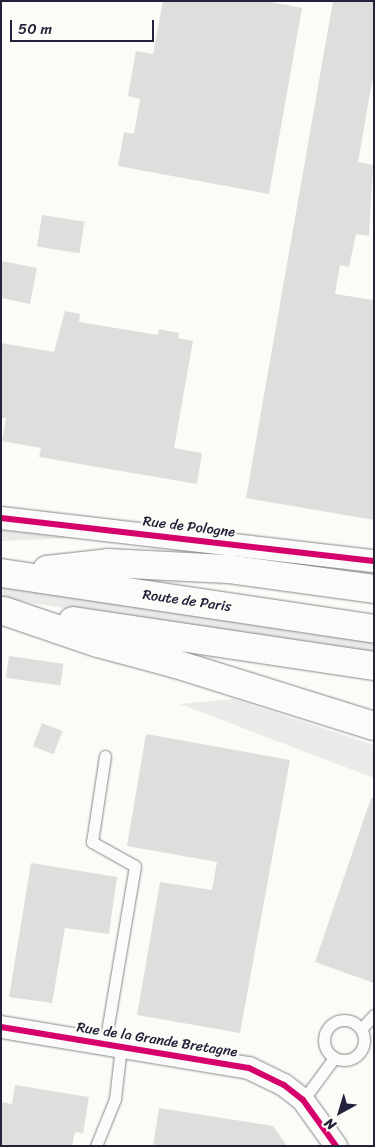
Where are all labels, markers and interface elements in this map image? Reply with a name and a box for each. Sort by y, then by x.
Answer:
scale bar [12,10,156,42]
text: 50 m [18,16,52,42]
street label: Rue de Pologne [142,513,236,541]
street label: Route de Paris [142,586,232,616]
street label: Rue de la Grande Bretagne [75,1019,239,1061]
north arrow [315,1087,365,1137]
text: N [319,1111,342,1137]

